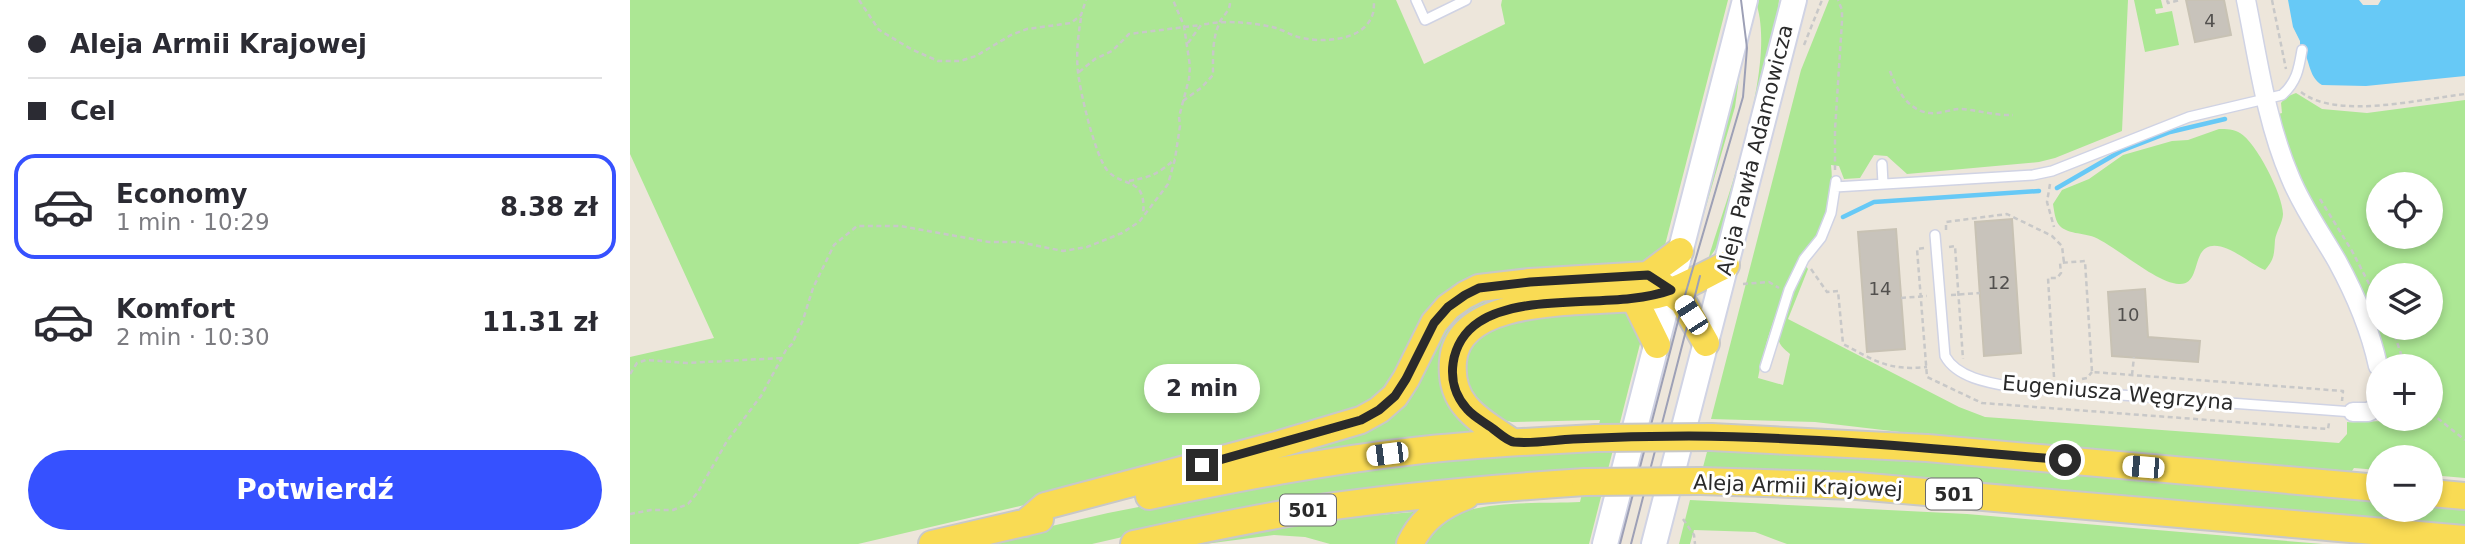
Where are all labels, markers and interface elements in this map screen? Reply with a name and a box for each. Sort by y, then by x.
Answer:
house number: 4 [2204,10,2216,31]
street label: Aleja Pawła Adamowicza [1712,22,1798,278]
text: Aleja Armii Krajowej [70,29,367,59]
text: Cel [70,96,116,126]
map controls [2366,172,2443,522]
button: locate [2366,172,2443,249]
icon: car [32,175,95,238]
text: Economy [116,179,247,209]
text: 8.38 zł [500,192,598,222]
text: 1 min · 10:29 [116,209,270,235]
button: layers [2366,263,2443,340]
house number: 12 [1988,272,2010,293]
house number: 14 [1869,278,1891,299]
icon: car [32,290,95,353]
car [1671,292,1712,338]
text: Komfort [116,294,235,324]
house number: 10 [2117,304,2139,325]
text: 11.31 zł [482,307,598,337]
text: 2 min · 10:30 [116,324,270,350]
button: + [2366,354,2443,431]
callout: 2 min [1144,364,1260,412]
street label: Eugeniusza Węgrzyna [2001,371,2235,415]
text: 2 min [1166,375,1238,401]
car [1365,441,1410,467]
route start [2049,444,2081,476]
button: − [2366,445,2443,522]
route end [1186,449,1218,481]
button: Potwierdź [28,450,602,530]
car [2122,455,2165,479]
street label: Aleja Armii Krajowej [1693,470,1903,502]
road number: 501 [1926,478,1982,509]
road number: 501 [1280,495,1336,526]

